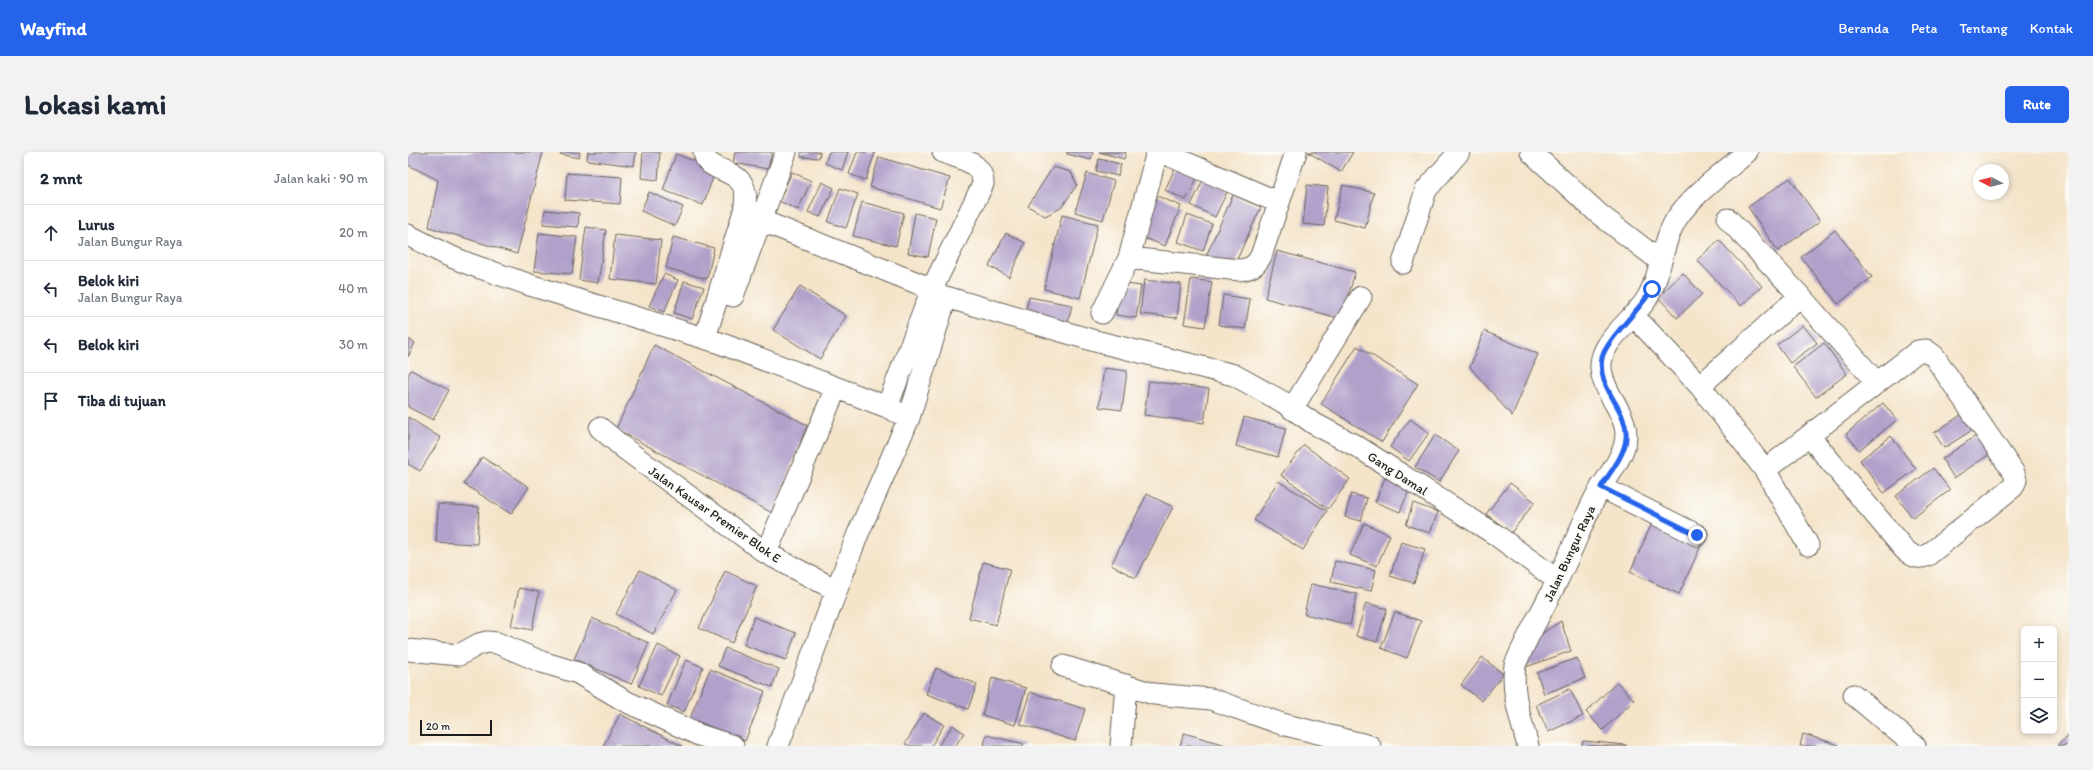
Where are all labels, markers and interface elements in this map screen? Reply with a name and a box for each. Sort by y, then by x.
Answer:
text: Wayfind [20,17,87,40]
text: Beranda [1838,20,1889,37]
text: Peta [1911,20,1937,37]
text: Tentang [1959,20,2008,37]
text: Kontak [2030,20,2073,37]
button: Rute [2005,86,2069,123]
text: Lokasi kami [24,87,166,121]
north arrow [1973,164,2009,200]
text: 2 mnt [40,168,83,188]
text: Jalan kaki · 90 m [274,171,368,186]
text: Lurus [78,216,115,234]
icon: ahead [40,222,62,244]
text: 20 m [339,225,368,240]
text: Jalan Bungur Raya [78,234,182,249]
text: Belok kiri [78,272,139,290]
icon: left [40,278,62,300]
route start [1643,280,1661,298]
text: 40 m [338,281,368,296]
text: Jalan Bungur Raya [78,290,182,305]
icon: left [40,334,62,356]
text: Belok kiri [78,336,139,354]
text: 30 m [339,337,368,352]
icon: arrive [40,390,62,412]
text: Tiba di tujuan [78,392,166,410]
street label: Gang Damal [1365,448,1431,499]
street label: Jalan Kausar Premier Blok E [646,463,784,566]
street label: Jalan Bungur Raya [1541,502,1598,604]
route end [1688,526,1706,544]
map controls [2021,626,2057,734]
button: + [2021,626,2057,662]
button: − [2021,662,2057,698]
button: layers [2021,698,2057,734]
scale bar [420,718,492,737]
text: 20 m [426,720,450,733]

